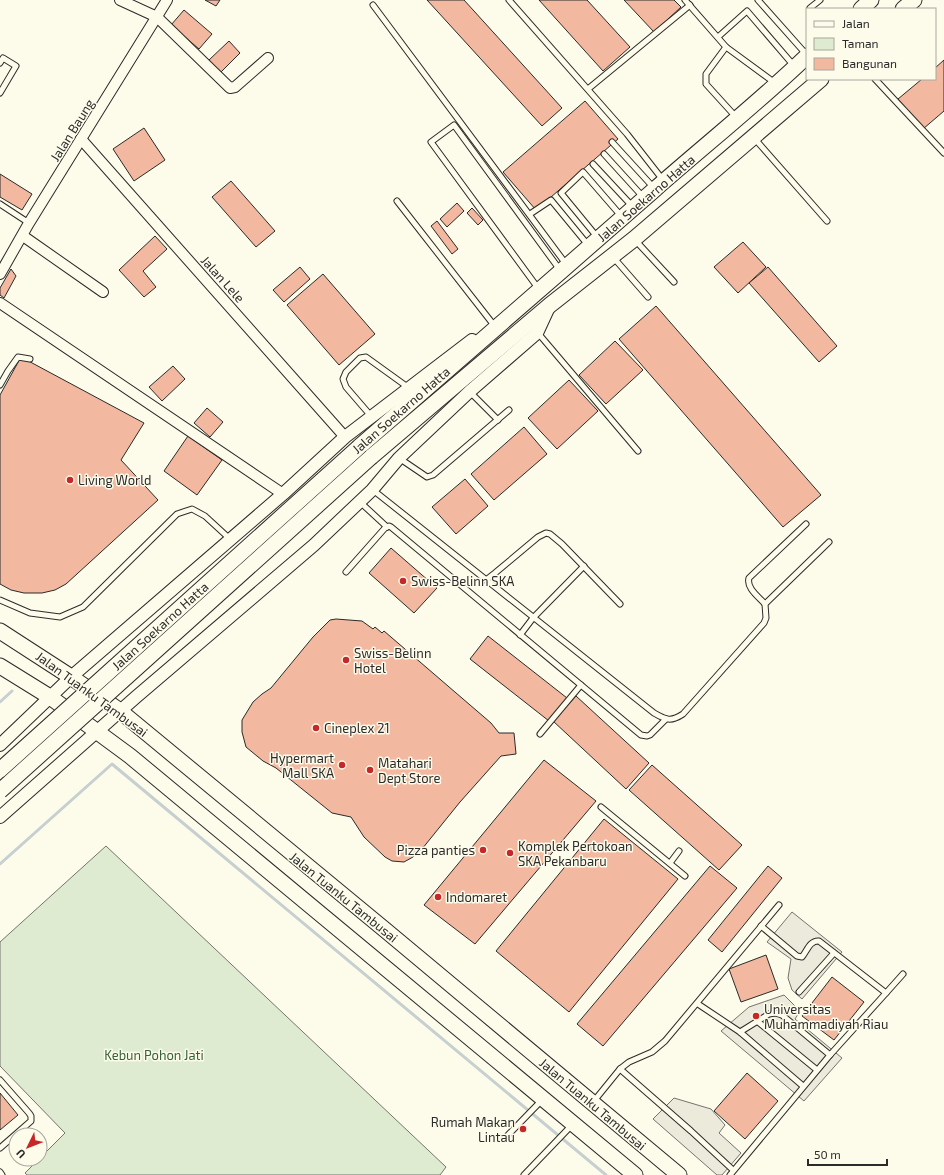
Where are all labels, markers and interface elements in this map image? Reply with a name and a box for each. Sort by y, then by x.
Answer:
legend [806,8,936,80]
text: Jalan [842,16,870,30]
text: Taman [842,36,879,50]
text: Bangunan [842,56,897,70]
street label: Jalan Baung [47,96,97,164]
street label: Jalan Soekarno Hatta [594,151,698,245]
street label: Jalan Lele [198,252,248,306]
street label: Jalan Soekarno Hatta [349,363,453,457]
place label: Living World [78,472,152,488]
marker: Living World [65,475,75,485]
place label: Swiss-Belinn SKA [411,573,514,589]
marker: Swiss-Belinn SKA [398,576,408,586]
street label: Jalan Soekarno Hatta [108,578,212,674]
place label: Swiss-Belinn Hotel [354,645,431,676]
street label: Jalan Tuanku Tambusai [33,648,151,740]
marker: Swiss-Belinn Hotel [341,655,351,665]
place label: Cineplex 21 [324,720,390,736]
marker: Cineplex 21 [311,723,321,733]
place label: Hypermart Mall SKA [270,750,334,781]
place label: Matahari Dept Store [378,755,441,786]
marker: Hypermart Mall SKA [337,760,347,770]
marker: Matahari Dept Store [365,765,375,775]
place label: Komplek Pertokoan SKA Pekanbaru [518,838,633,869]
place label: Pizza panties [397,842,475,858]
marker: Pizza panties [478,845,488,855]
street label: Jalan Tuanku Tambusai [287,848,401,946]
marker: Komplek Pertokoan SKA Pekanbaru [505,848,515,858]
place label: Indomaret [446,889,507,905]
marker: Indomaret [433,892,443,902]
place label: Universitas Muhammadiyah Riau [764,1001,888,1032]
marker: Universitas Muhammadiyah Riau [751,1011,761,1021]
park label: Kebun Pohon Jati [104,1047,204,1063]
street label: Jalan Tuanku Tambusai [536,1055,650,1153]
place label: Rumah Makan Lintau [431,1114,515,1145]
marker: Rumah Makan Lintau [518,1124,528,1134]
north arrow [8,1127,48,1167]
scale bar [808,1141,887,1167]
text: U [13,1147,28,1161]
text: 50 m [814,1147,841,1161]

